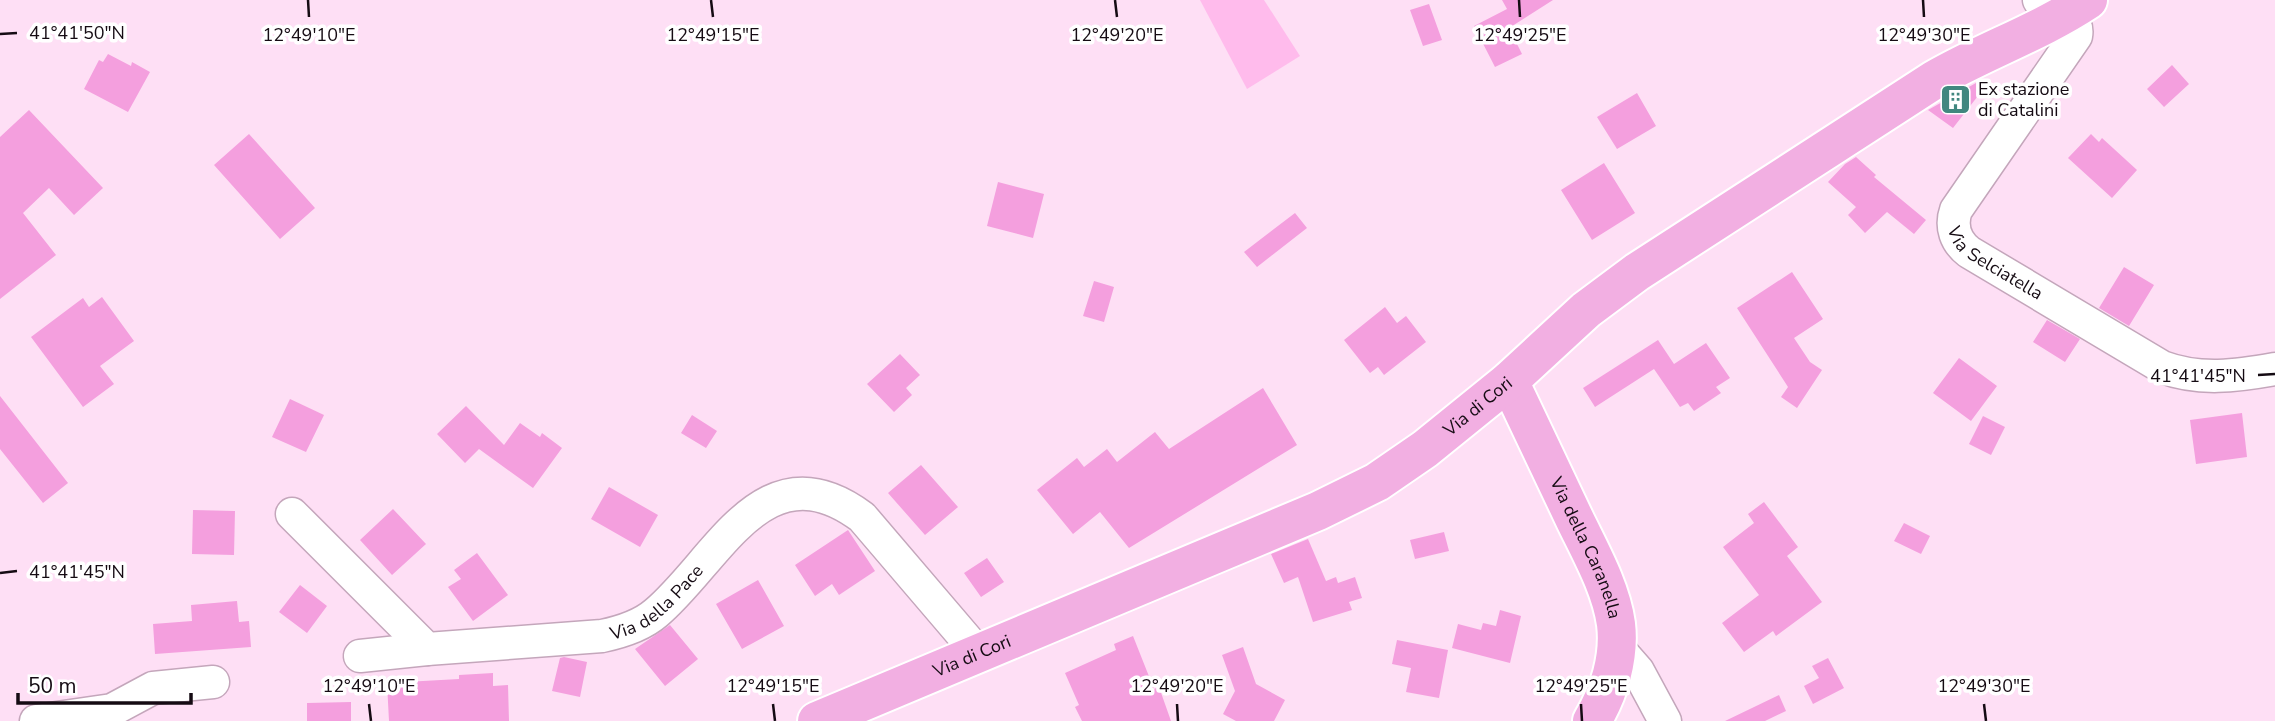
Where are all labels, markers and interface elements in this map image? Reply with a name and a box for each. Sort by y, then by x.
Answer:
text: 41°41'50"N [29,21,125,45]
text: 12°49'10"E [263,23,356,47]
text: 12°49'15"E [667,23,760,47]
text: 12°49'20"E [1071,23,1164,47]
text: 12°49'25"E [1474,23,1567,47]
text: 12°49'30"E [1878,23,1971,47]
place label: Ex stazione di Catalini [1978,77,2069,122]
building icon: Ex stazione di Catalini [1938,82,1972,116]
street label: Via Selciatella [1941,222,2047,305]
text: 41°41'45"N [2150,364,2246,388]
street label: Via di Cori [1437,371,1517,442]
street label: Via della Caranella [1544,472,1627,621]
street label: Via della Pace [606,559,709,646]
text: 41°41'45"N [29,560,125,584]
street label: Via di Cori [928,629,1015,683]
scale bar [18,662,191,706]
text: 50 m [28,672,77,700]
text: 12°49'10"E [323,674,416,698]
text: 12°49'15"E [727,674,820,698]
text: 12°49'20"E [1131,674,1224,698]
text: 12°49'25"E [1535,674,1628,698]
text: 12°49'30"E [1938,674,2031,698]

